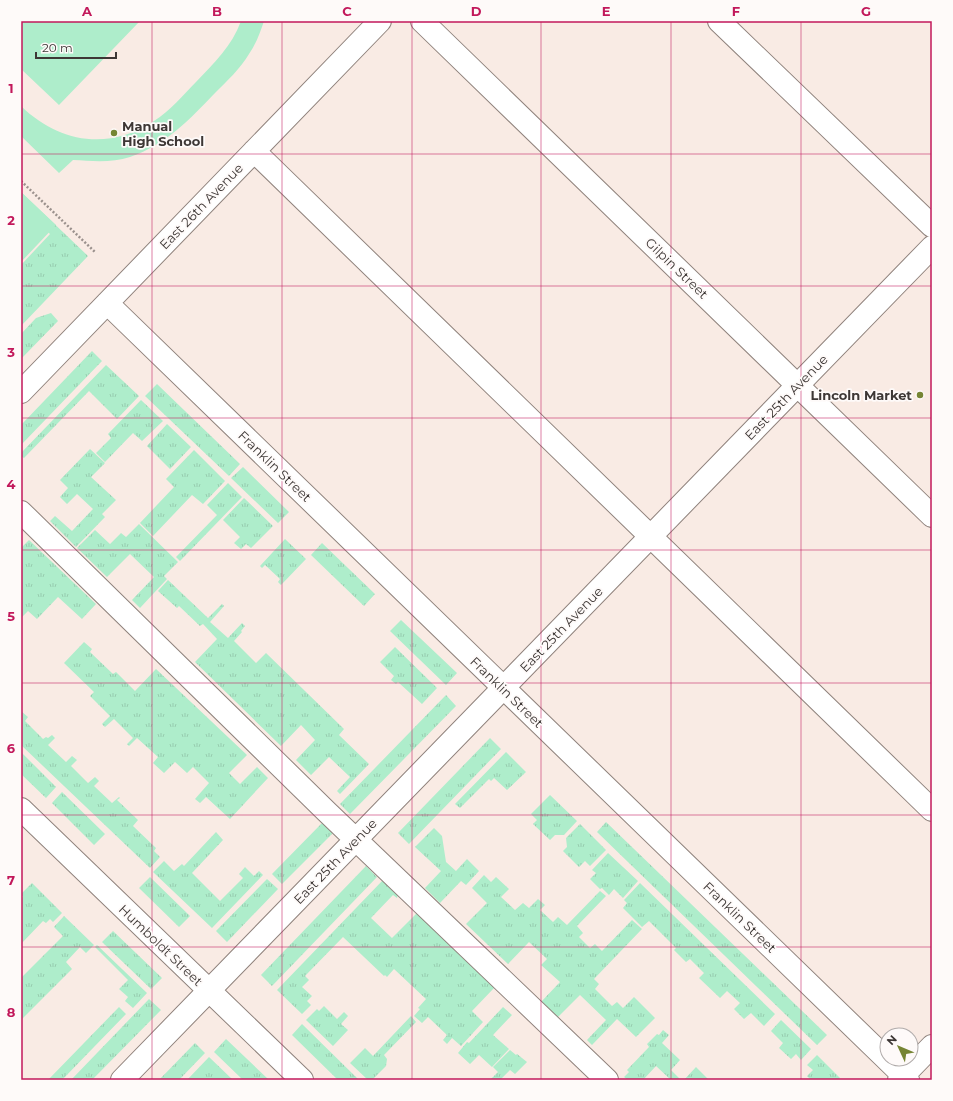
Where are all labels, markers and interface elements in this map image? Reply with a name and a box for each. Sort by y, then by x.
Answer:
text: A [81,3,93,19]
text: B [212,3,222,19]
text: C [342,3,352,19]
text: D [471,3,482,19]
text: E [602,3,611,19]
text: F [732,3,740,19]
text: G [861,3,871,19]
scale bar [36,34,116,60]
text: 20 m [42,40,73,55]
text: 1 [8,80,14,96]
place label: Manual High School [122,118,204,149]
marker: Manual High School [109,128,119,138]
street label: East 26th Avenue [156,160,246,252]
text: 2 [7,212,15,228]
street label: Gilpin Street [642,234,712,302]
text: 3 [6,344,15,360]
street label: East 25th Avenue [741,351,831,443]
place label: Lincoln Market [810,387,912,403]
marker: Lincoln Market [915,390,925,400]
street label: Franklin Street [235,427,315,505]
text: 4 [7,476,16,492]
street label: East 25th Avenue [516,583,606,675]
text: 5 [7,608,15,624]
street label: Franklin Street [467,653,547,731]
text: 6 [7,740,16,756]
street label: East 25th Avenue [290,815,380,907]
text: 7 [7,872,15,888]
street label: Franklin Street [700,878,780,956]
street label: Humboldt Street [116,901,206,989]
text: 8 [7,1004,16,1020]
north arrow [879,1027,919,1067]
text: N [884,1032,900,1048]

